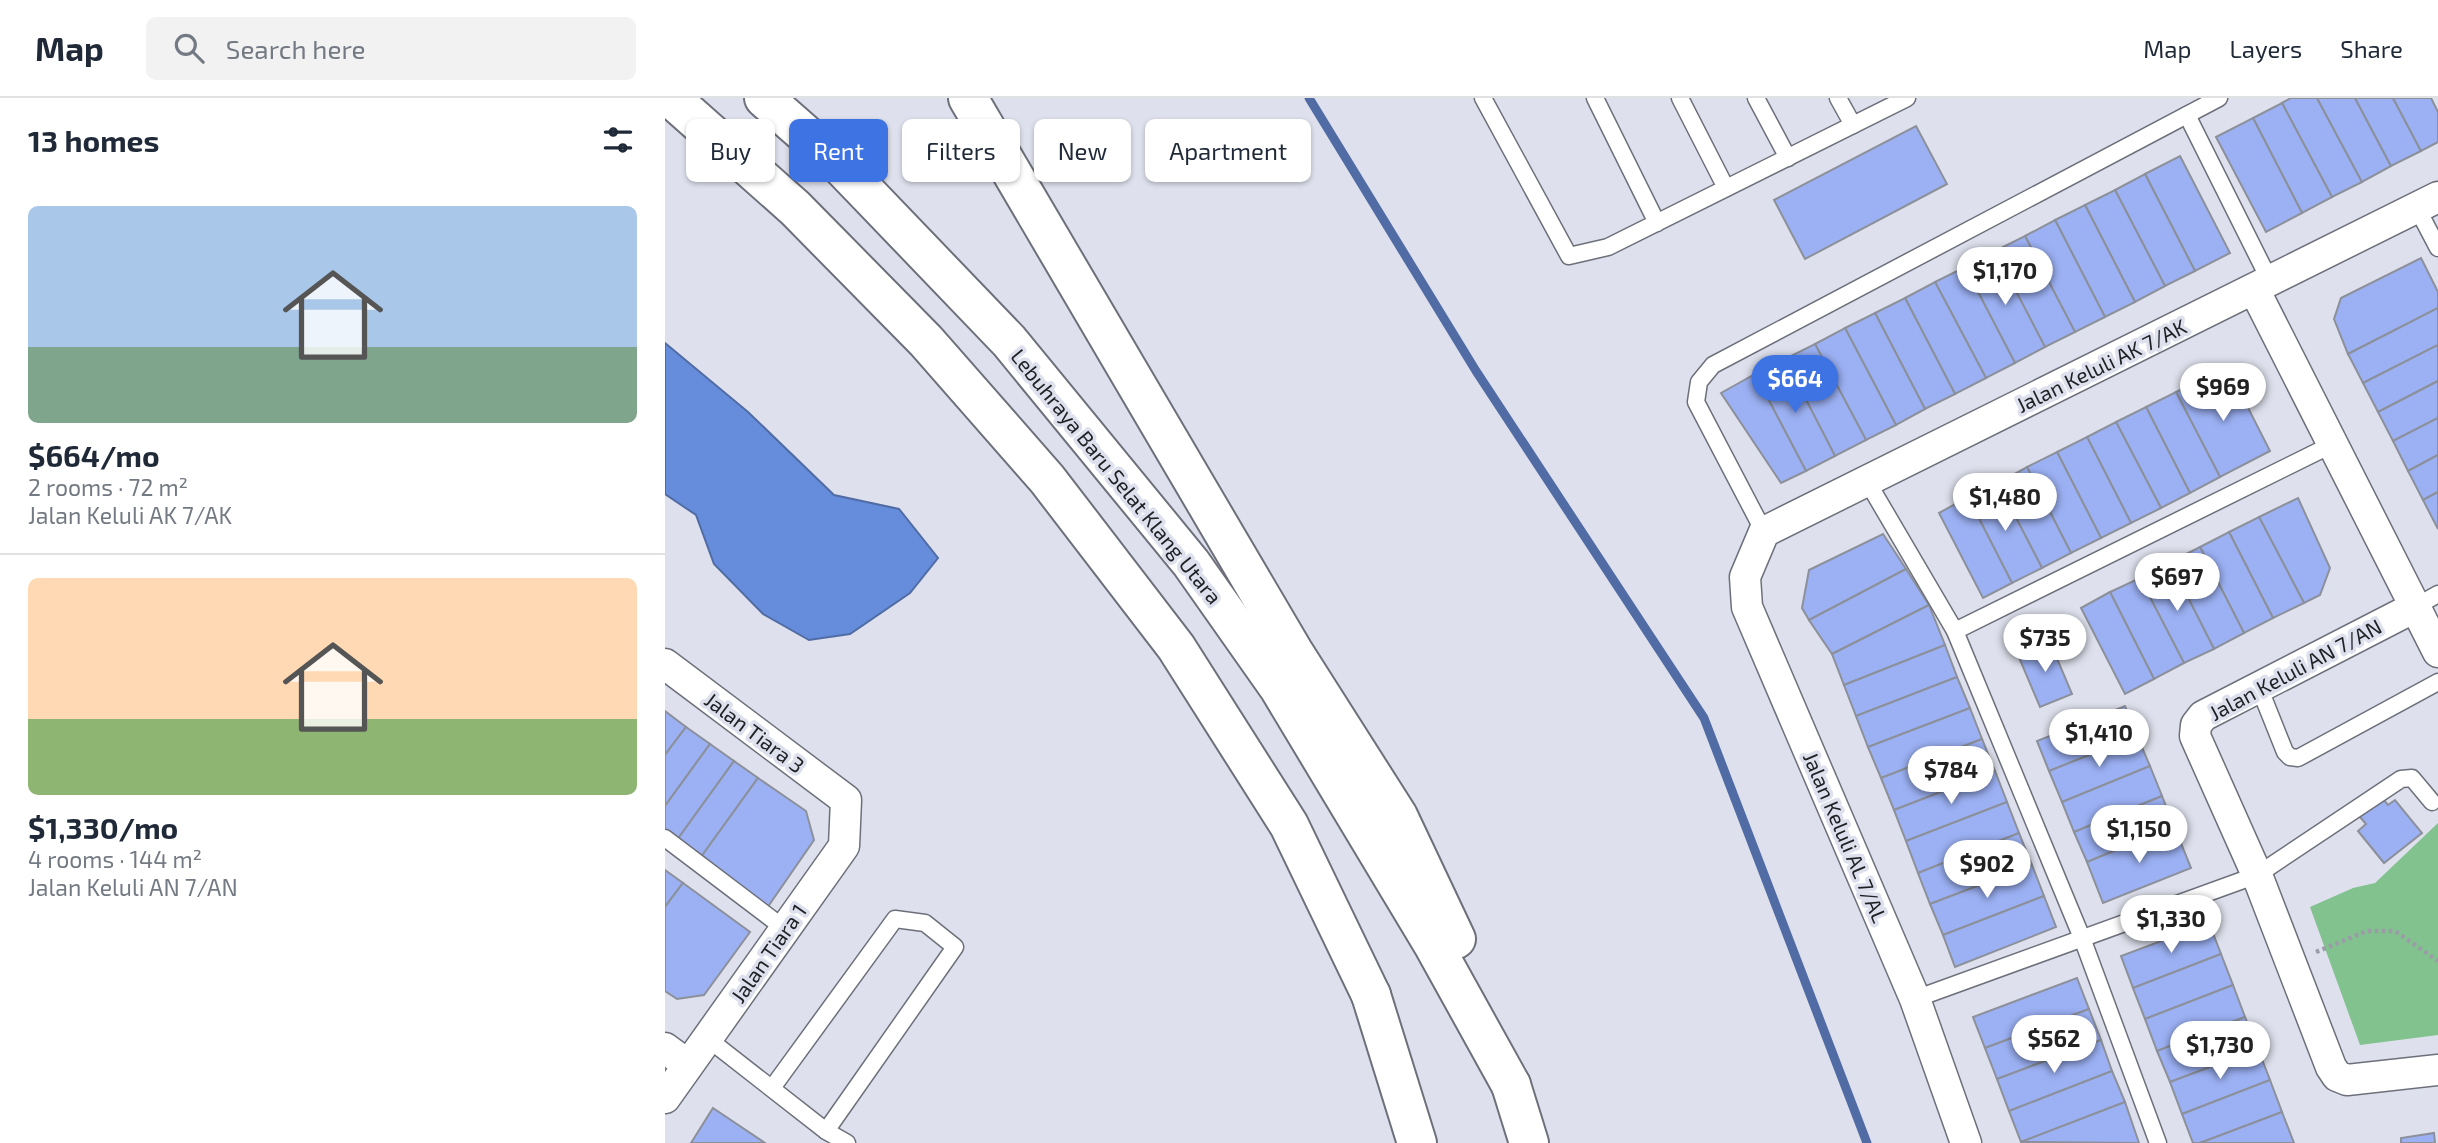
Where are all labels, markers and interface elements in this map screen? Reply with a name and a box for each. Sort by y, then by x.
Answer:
search box [146,17,636,80]
text: Map [35,28,104,68]
icon: search [170,29,208,67]
text: Search here [226,33,365,64]
text: Map [2143,34,2191,63]
text: Layers [2229,34,2302,63]
text: Share [2340,34,2403,63]
chip: Buy [686,119,775,182]
chip: Rent [789,119,888,182]
chip: Filters [902,119,1020,182]
chip: New [1034,119,1131,182]
chip: Apartment [1145,119,1311,182]
icon: filters [599,121,637,159]
text: 13 homes [28,122,159,158]
pin: $1,170 [1948,248,2062,307]
icon: home [270,252,396,378]
text: $1,170 [1973,256,2037,284]
street label: Jalan Keluli AK 7/AK [2012,313,2191,417]
street label: Lebuhraya Baru Selat Klang Utara [1006,344,1228,608]
pin: $664 [1754,356,1836,415]
text: $664 [1767,364,1823,392]
pin: $969 [2182,364,2264,423]
text: $969 [2196,372,2250,400]
text: $664/mo [28,437,160,473]
text: 2 rooms · 72 m² [28,473,188,501]
pin: $1,480 [1948,474,2062,533]
text: $1,480 [1969,482,2041,510]
text: Jalan Keluli AK 7/AK [28,501,232,529]
pin: $697 [2136,554,2218,613]
text: $697 [2151,562,2203,590]
street label: Jalan Keluli AN 7/AN [2205,613,2385,725]
pin: $735 [2004,614,2086,674]
text: $735 [2019,623,2071,651]
icon: home [270,624,396,750]
street label: Jalan Tiara 3 [700,686,810,778]
pin: $1,410 [2042,710,2156,769]
text: $1,410 [2065,718,2133,746]
pin: $784 [1910,746,1992,806]
street label: Jalan Keluli AL 7/AL [1799,748,1893,926]
text: $784 [1924,755,1978,783]
pin: $1,150 [2082,806,2196,865]
text: $1,330/mo [28,809,178,845]
text: $1,150 [2107,814,2172,842]
pin: $902 [1946,840,2028,900]
text: 4 rooms · 144 m² [28,845,202,873]
text: $902 [1960,849,2014,877]
text: Jalan Keluli AN 7/AN [28,873,238,901]
pin: $1,330 [2114,896,2228,955]
street label: Jalan Tiara 1 [725,899,811,1007]
text: $1,330 [2136,904,2206,932]
pin: $562 [2013,1016,2095,1075]
pin: $1,730 [2163,1021,2277,1081]
text: $562 [2028,1024,2080,1052]
text: $1,730 [2186,1030,2254,1058]

